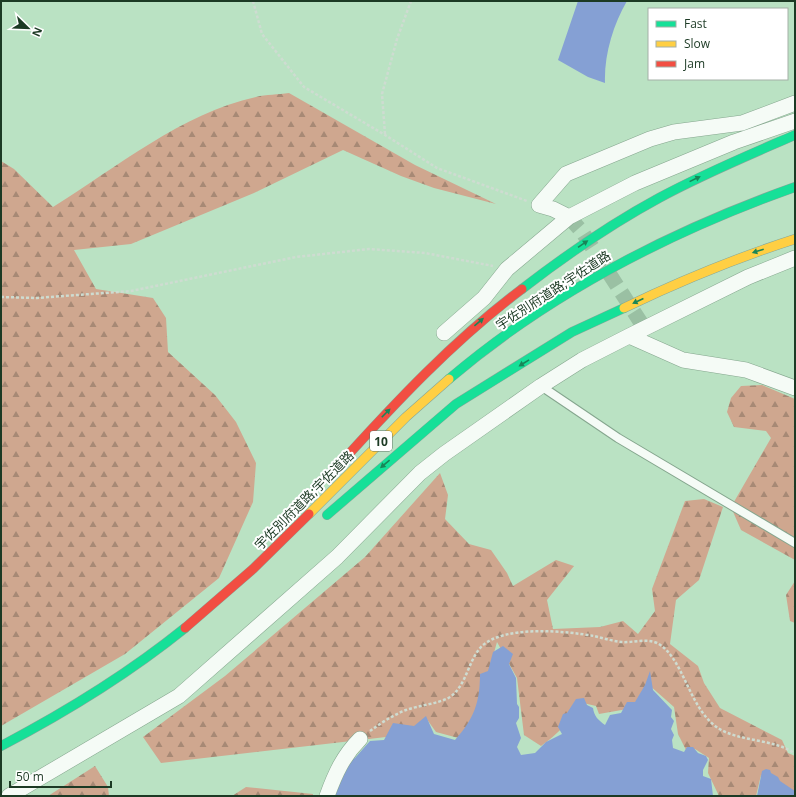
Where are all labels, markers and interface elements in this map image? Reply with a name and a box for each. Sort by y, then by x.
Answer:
north arrow [8,8,48,48]
legend [648,8,788,80]
text: Fast [684,15,707,32]
text: N [29,25,46,39]
text: Slow [684,35,711,52]
text: Jam [683,55,705,72]
one-way arrow [690,176,701,182]
one-way arrow [578,240,588,248]
street label: 宇佐別府道路;宇佐道路 [492,246,614,334]
one-way arrow [751,248,763,254]
one-way arrow [632,298,643,304]
one-way arrow [474,318,484,327]
one-way arrow [518,359,529,366]
one-way arrow [381,408,391,418]
road number: 10 [370,431,392,451]
street label: 宇佐別府道路;宇佐道路 [250,446,358,554]
one-way arrow [380,459,391,468]
scale bar [10,763,111,789]
text: 50 m [16,768,44,785]

